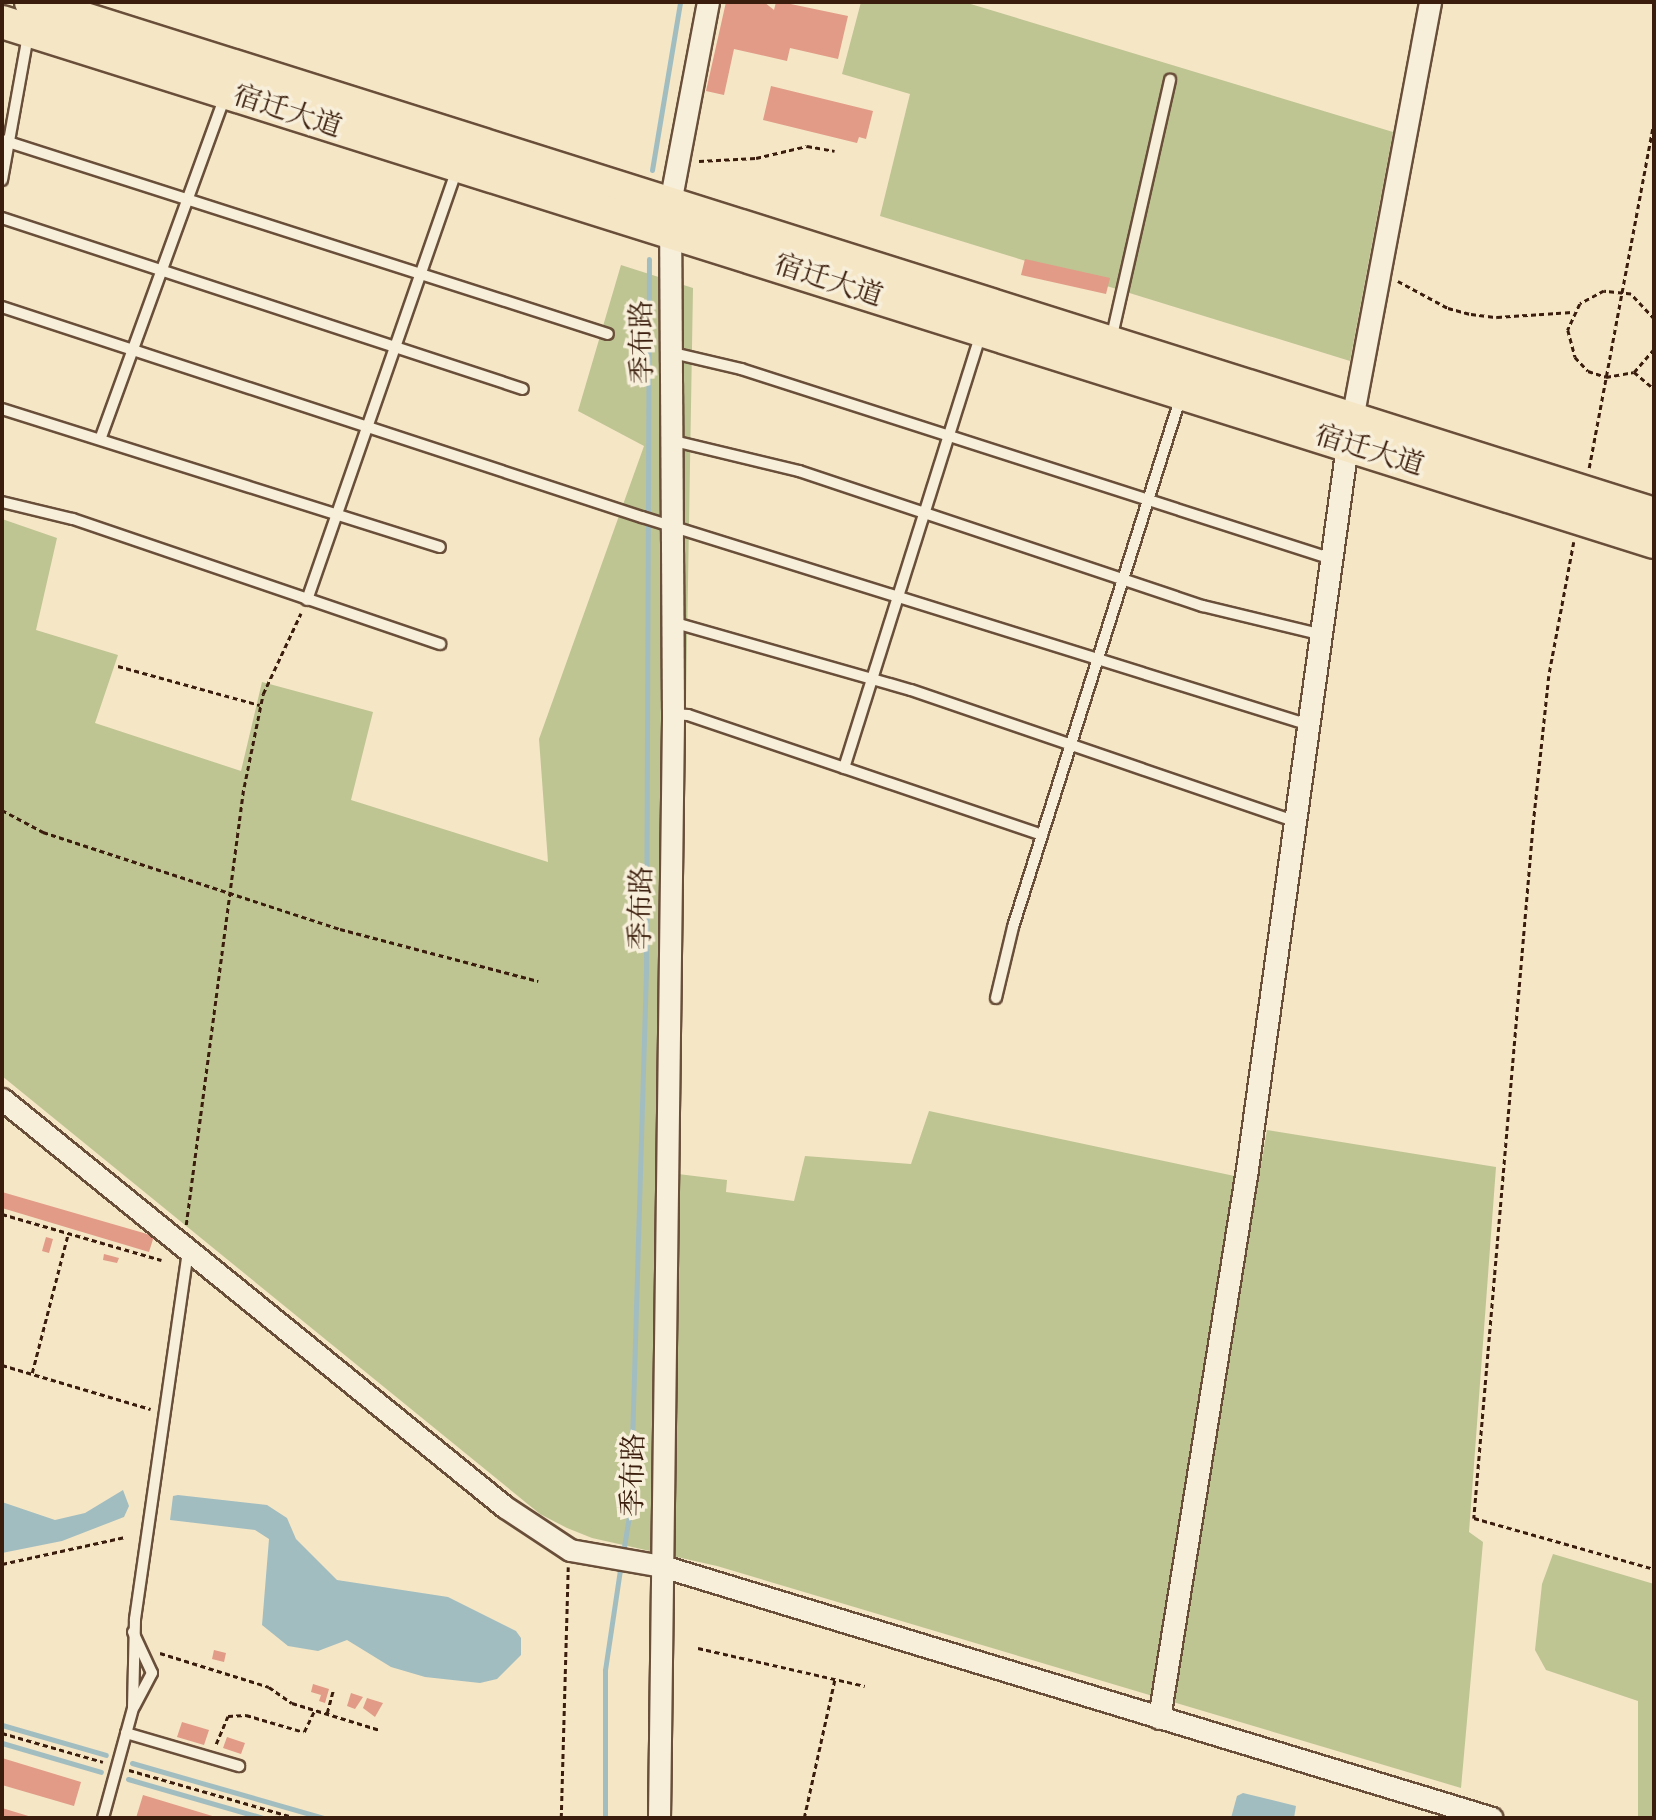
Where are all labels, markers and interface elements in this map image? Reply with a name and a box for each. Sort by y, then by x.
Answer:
street label: 宿迁大道 [229,80,345,146]
street label: 宿迁大道 [770,249,886,315]
street label: 季布路 [626,300,662,384]
street label: 宿迁大道 [1311,420,1427,484]
street label: 季布路 [625,866,661,950]
street label: 季布路 [617,1433,653,1517]

